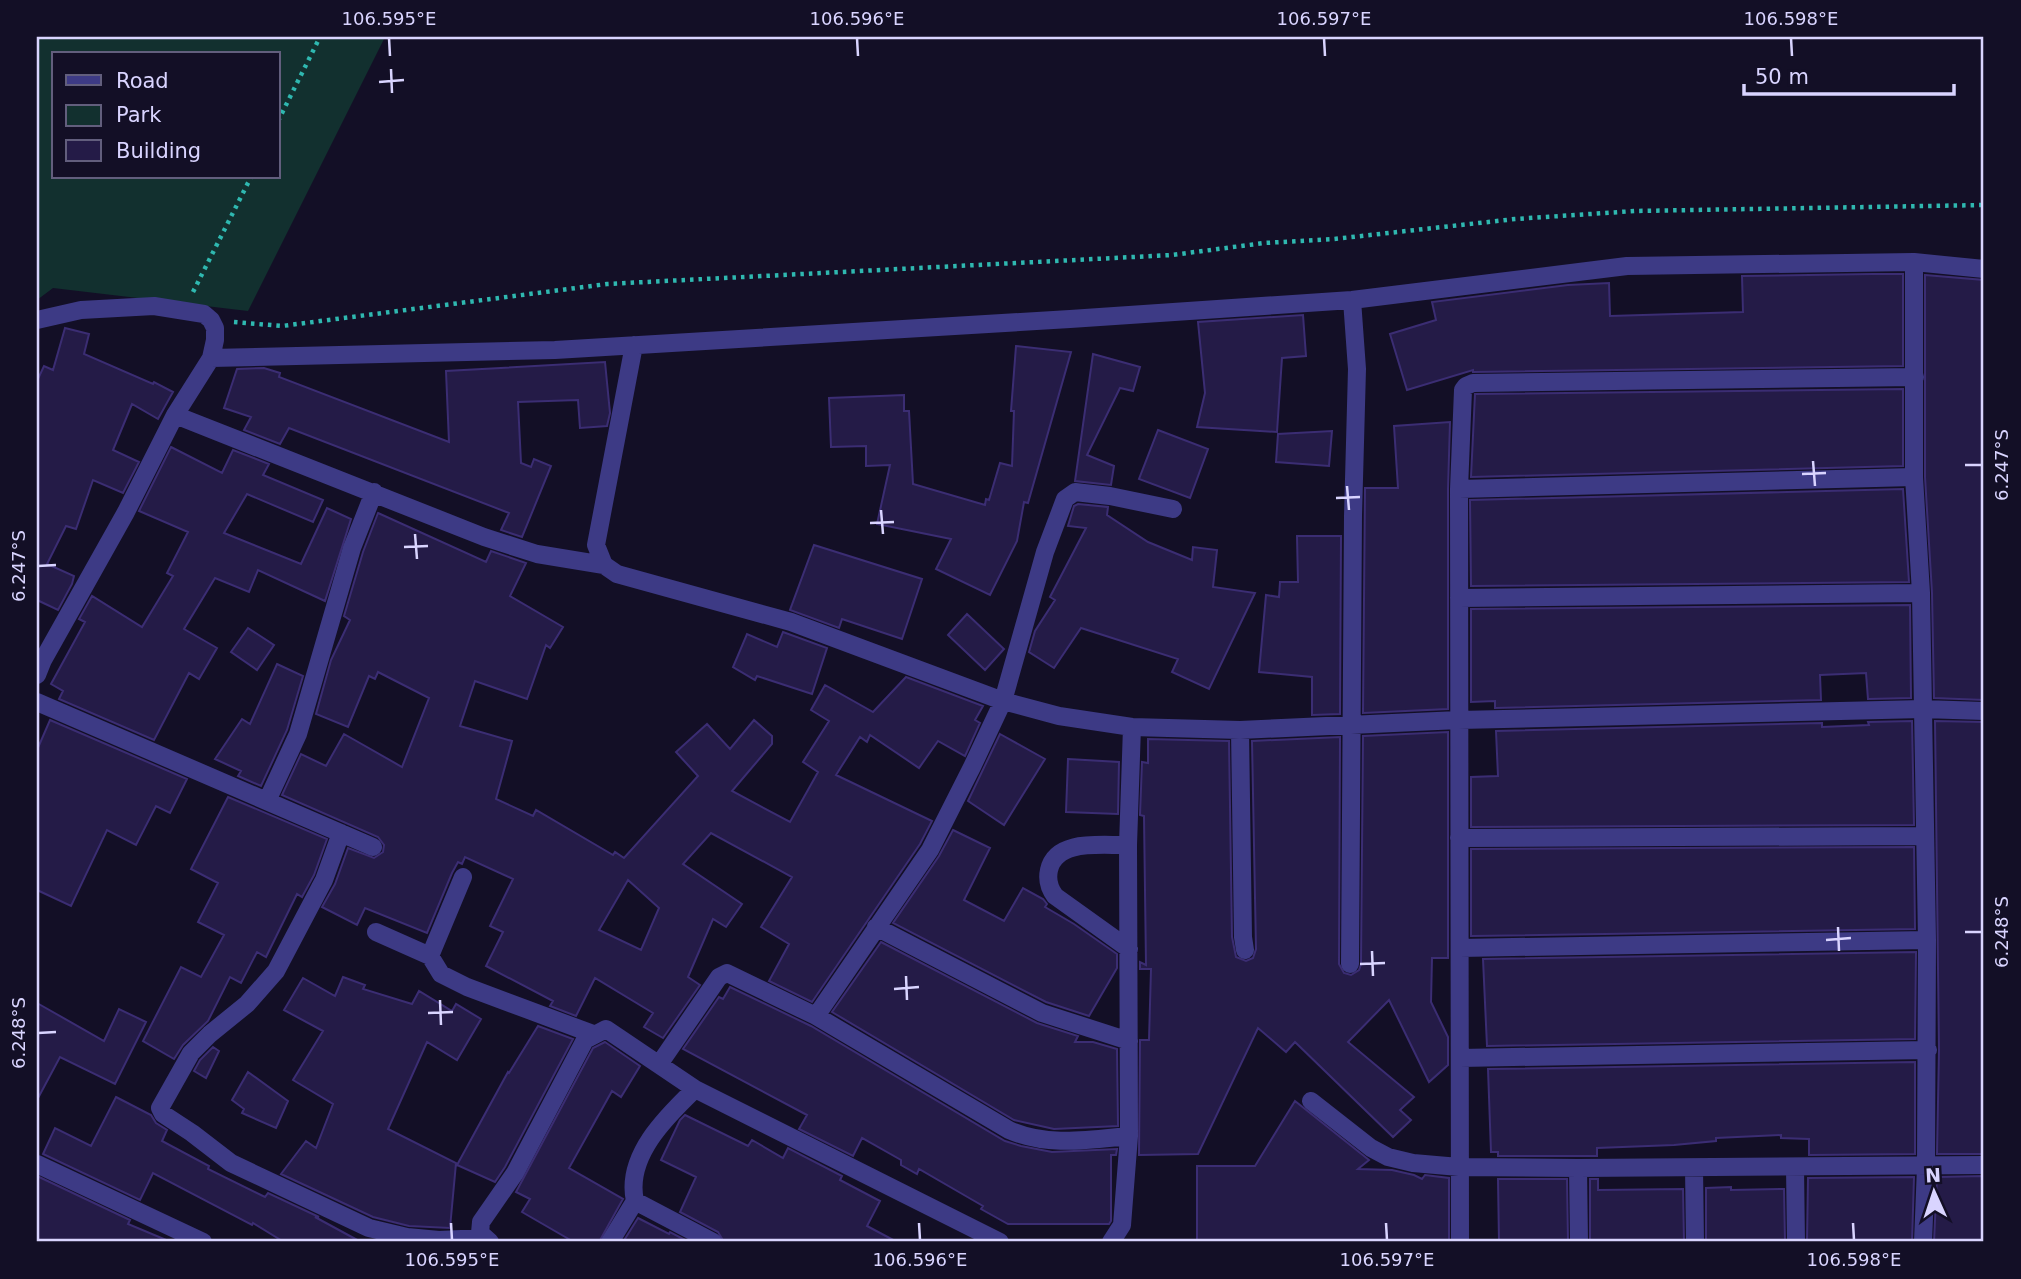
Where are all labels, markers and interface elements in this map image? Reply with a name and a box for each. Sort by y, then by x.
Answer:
text: 106.595°E [342,8,436,29]
text: 106.596°E [810,8,904,29]
text: 106.597°E [1277,8,1371,29]
text: 106.598°E [1744,8,1838,29]
legend [52,52,280,178]
scale bar [1744,52,1954,96]
text: 50 m [1755,65,1809,89]
text: Road [116,69,169,93]
text: Park [116,103,162,127]
text: Building [116,139,201,163]
text: 6.247°S [1991,429,2012,501]
text: 6.247°S [8,530,29,602]
text: 6.248°S [1991,896,2012,968]
text: 6.248°S [8,997,29,1069]
north arrow [1898,1156,1968,1226]
text: N [1925,1164,1942,1186]
text: 106.595°E [405,1249,499,1270]
text: 106.596°E [873,1249,967,1270]
text: 106.597°E [1340,1249,1434,1270]
text: 106.598°E [1807,1249,1901,1270]

